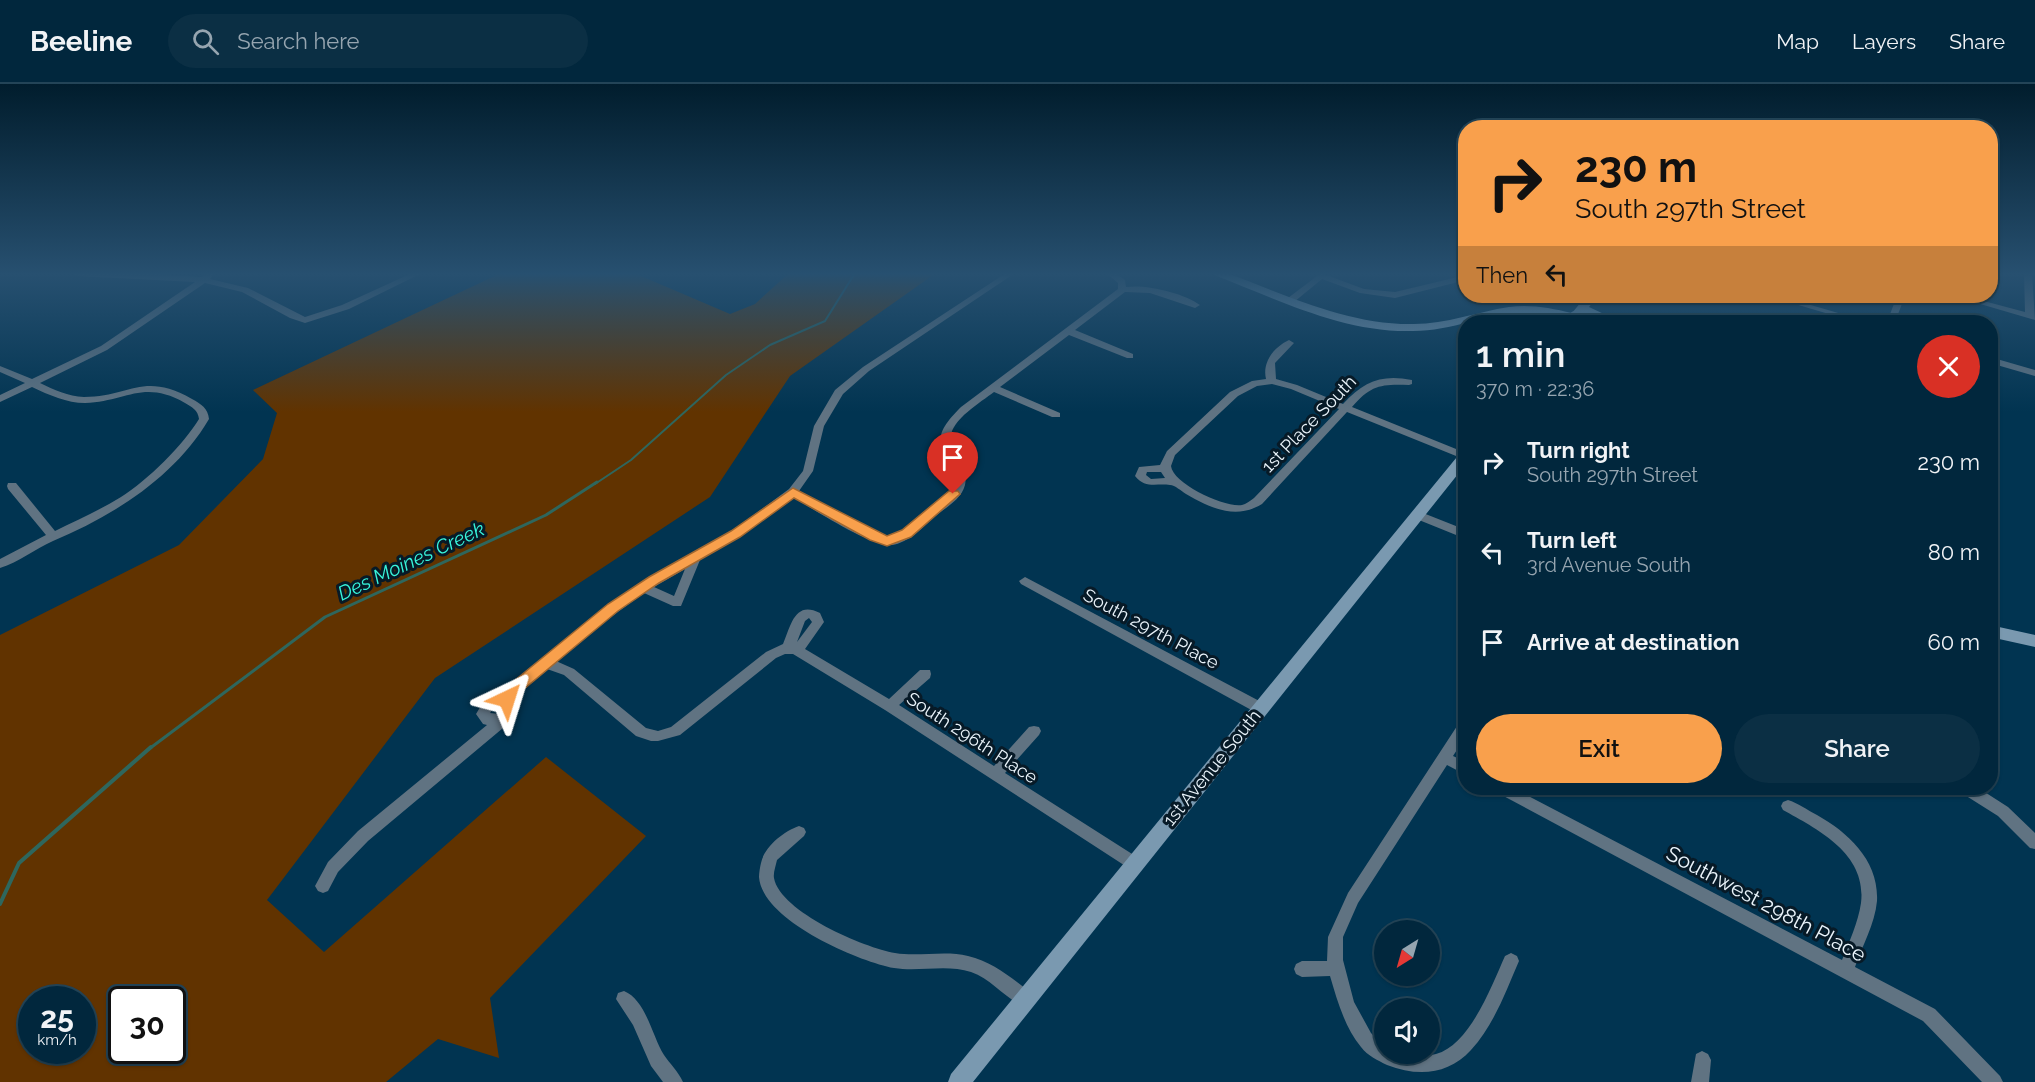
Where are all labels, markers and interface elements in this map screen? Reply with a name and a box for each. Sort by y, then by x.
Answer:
search box [168,14,588,68]
text: Beeline [30,25,132,58]
icon: search [189,25,222,58]
text: Search here [237,28,359,54]
text: Map [1776,29,1819,54]
text: Layers [1852,29,1916,54]
text: Share [1949,29,2005,54]
text: 230 m [1575,143,1697,192]
icon: right [1476,144,1554,222]
text: South 297th Street [1575,193,1806,224]
icon: left [1540,258,1573,291]
text: Then [1476,262,1528,288]
text: 1 min [1476,333,1565,375]
button: close [1917,335,1980,398]
street label: 1st Place South [1257,371,1360,477]
text: 370 m · 22:36 [1476,377,1594,401]
pin [927,432,978,494]
text: Turn right [1527,437,1630,463]
icon: arrive [936,441,969,474]
icon: right [1476,446,1509,479]
text: 230 m [1917,449,1980,475]
text: South 297th Street [1527,463,1698,487]
water label: Des Moines Creek [334,516,488,606]
text: Turn left [1527,527,1617,553]
icon: left [1476,536,1509,569]
text: 80 m [1928,539,1980,565]
text: 3rd Avenue South [1527,553,1691,577]
street label: South 297th Place [1080,584,1223,673]
icon: arrive [1476,626,1509,659]
text: Arrive at destination [1527,629,1740,655]
text: 60 m [1927,629,1980,655]
position arrow [475,667,539,731]
street label: South 296th Place [903,687,1042,788]
street label: 1st Avenue South [1158,705,1265,830]
button: Exit [1476,714,1722,783]
button: Share [1734,714,1980,783]
street label: Southwest 298th Place [1662,840,1870,967]
north arrow [1374,920,1440,986]
map controls [1374,920,1440,1064]
speed limit sign: 30 [108,986,186,1064]
button: sound [1374,998,1440,1064]
text: 25 [40,1000,74,1035]
text: km/h [37,1031,77,1049]

